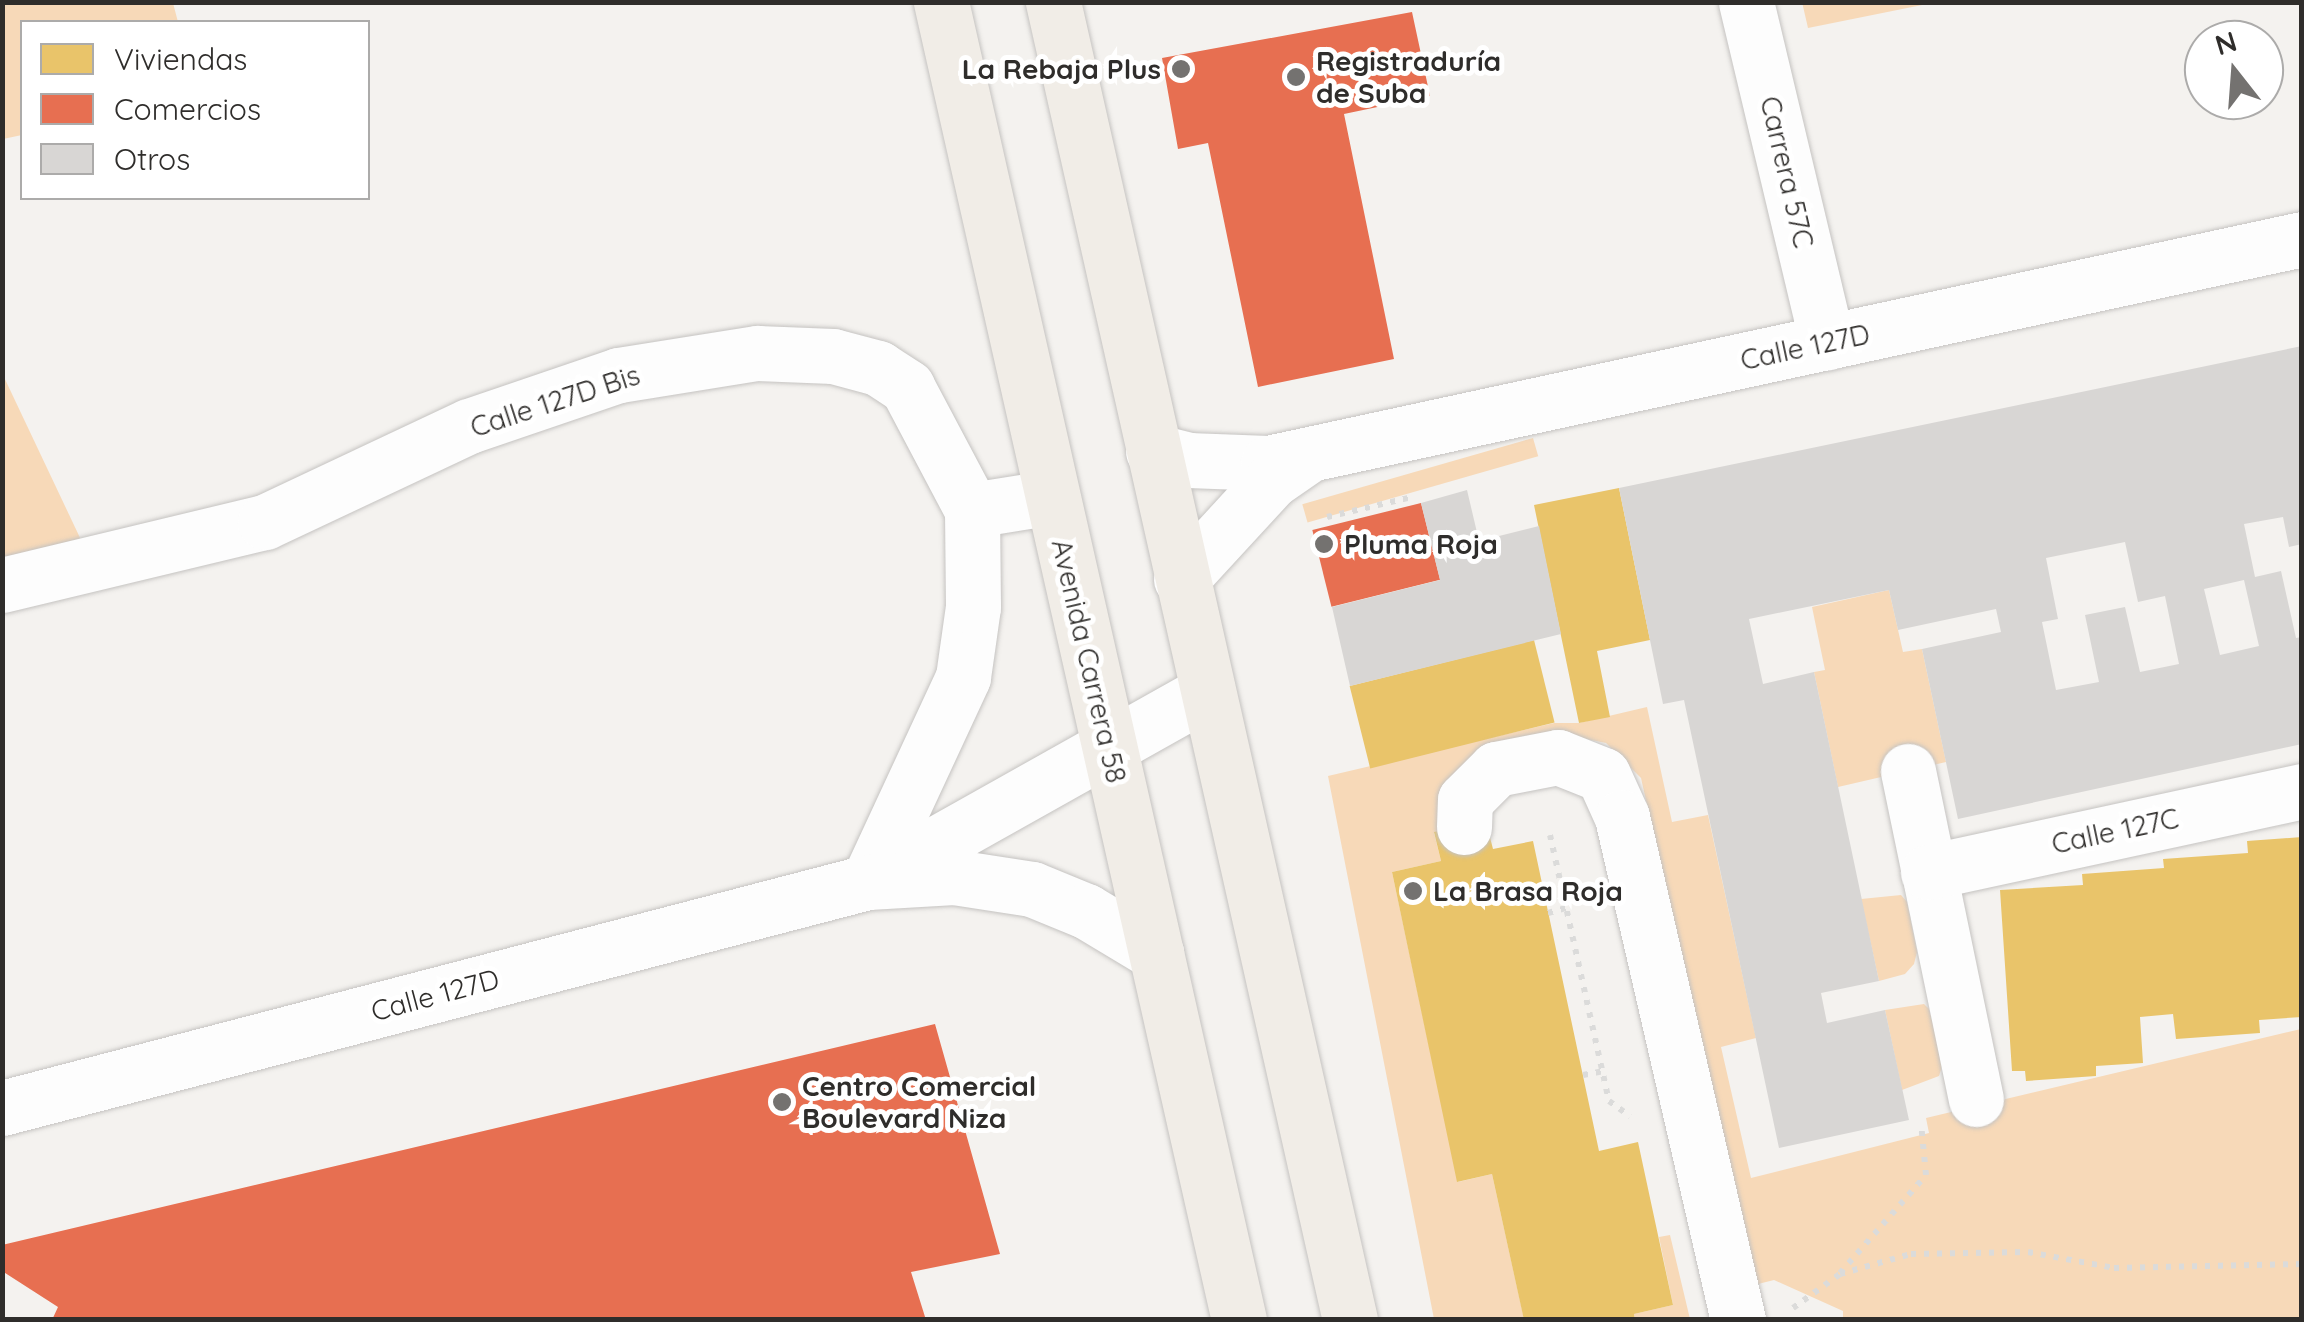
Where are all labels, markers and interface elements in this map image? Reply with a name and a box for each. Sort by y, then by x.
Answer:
legend [20,20,370,200]
north arrow [2184,20,2284,120]
text: N [2211,23,2241,62]
text: Viviendas [114,40,247,78]
place label: Registraduría de Suba [1316,44,1501,110]
place label: La Rebaja Plus [962,52,1161,86]
marker: La Rebaja Plus [1170,58,1192,80]
marker: Registraduría de Suba [1285,66,1307,88]
text: Comercios [114,90,261,128]
street label: Carrera 57C [1753,93,1821,251]
text: Otros [114,140,190,178]
street label: Calle 127D [1737,317,1873,377]
street label: Calle 127D Bis [466,358,644,444]
place label: Pluma Roja [1344,527,1498,561]
marker: Pluma Roja [1313,533,1335,555]
street label: Avenida Carrera 58 [1045,536,1133,786]
street label: Calle 127C [2049,801,2181,861]
place label: La Brasa Roja [1433,874,1623,908]
marker: La Brasa Roja [1402,880,1424,902]
street label: Calle 127D [367,962,503,1028]
place label: Centro Comercial Boulevard Niza [802,1069,1036,1135]
marker: Centro Comercial Boulevard Niza [771,1091,793,1113]

